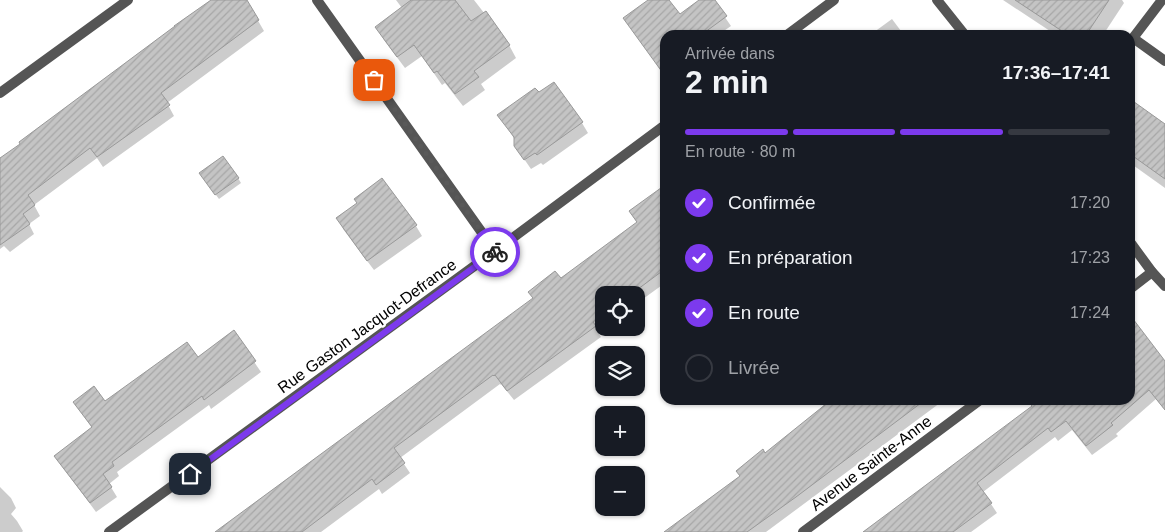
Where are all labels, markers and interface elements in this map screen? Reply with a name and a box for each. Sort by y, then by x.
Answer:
text: Arrivée dans [685,45,775,62]
pin [353,59,395,101]
text: 17:36–17:41 [1002,62,1110,83]
text: 2 min [685,64,769,100]
icon: bag [360,66,388,94]
text: En route · 80 m [685,143,795,160]
icon: check [685,189,713,217]
text: Confirmée [728,192,816,213]
text: 17:20 [1070,194,1110,211]
courier [470,227,520,277]
icon: bike [481,238,509,266]
icon: check [685,244,713,272]
text: En préparation [728,247,853,268]
text: 17:23 [1070,249,1110,266]
street label: Rue Gaston Jacquot-Defrance [275,256,459,396]
map controls [595,286,645,516]
button: locate [595,286,645,336]
icon: check [685,299,713,327]
text: En route [728,302,800,323]
text: 17:24 [1070,304,1110,321]
button: layers [595,346,645,396]
text: Livrée [728,357,780,378]
button: + [595,406,645,456]
street label: Avenue Sainte-Anne [807,412,935,514]
pin [169,453,211,495]
icon: home [176,460,204,488]
button: − [595,466,645,516]

